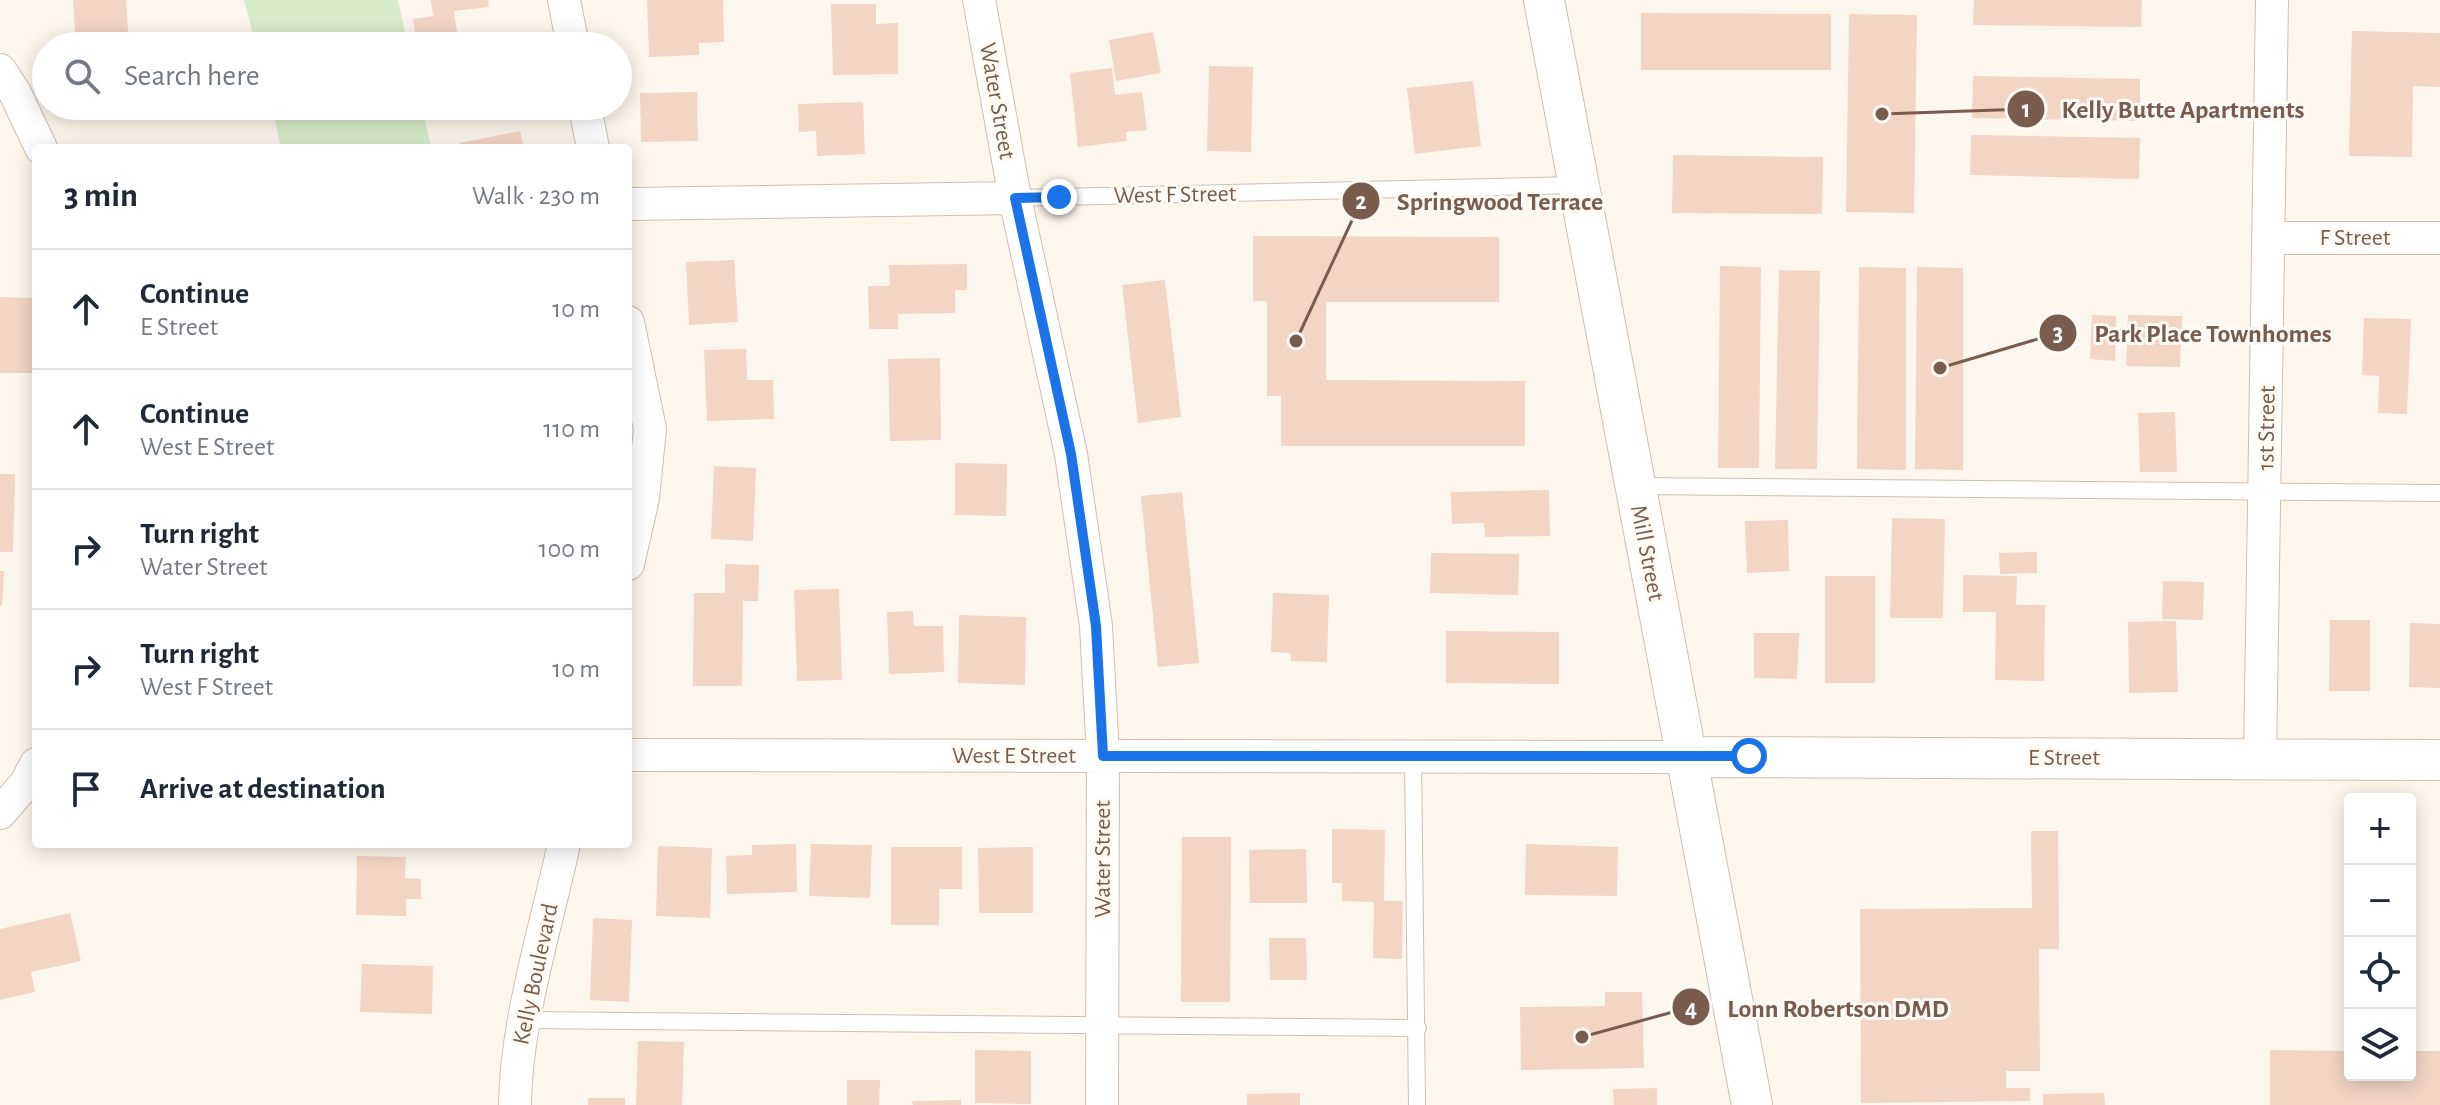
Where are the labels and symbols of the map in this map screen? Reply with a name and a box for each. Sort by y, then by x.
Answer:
street label: Water Street [975,41,1019,161]
callout: Kelly Butte Apartments [2006,84,2320,134]
text: Kelly Butte Apartments [2062,97,2304,123]
text: 1 [2022,98,2030,122]
callout: Springwood Terrace [1341,176,1619,226]
route end [1041,179,1077,215]
street label: West F Street [1113,182,1237,208]
text: Springwood Terrace [1397,189,1603,215]
text: 2 [1355,190,1367,214]
street label: F Street [2320,226,2391,250]
callout: Park Place Townhomes [2038,308,2347,358]
text: Park Place Townhomes [2094,321,2332,347]
text: 3 [2053,322,2063,346]
street label: 1st Street [2254,385,2280,471]
street label: Mill Street [1626,503,1668,603]
route start [1731,738,1767,774]
street label: West E Street [952,744,1076,768]
street label: E Street [2028,746,2100,770]
street label: Water Street [1091,800,1115,918]
street label: Kelly Boulevard [509,901,563,1047]
callout: Lonn Robertson DMD [1671,982,1965,1032]
text: Lonn Robertson DMD [1727,996,1949,1022]
text: 4 [1685,997,1697,1021]

